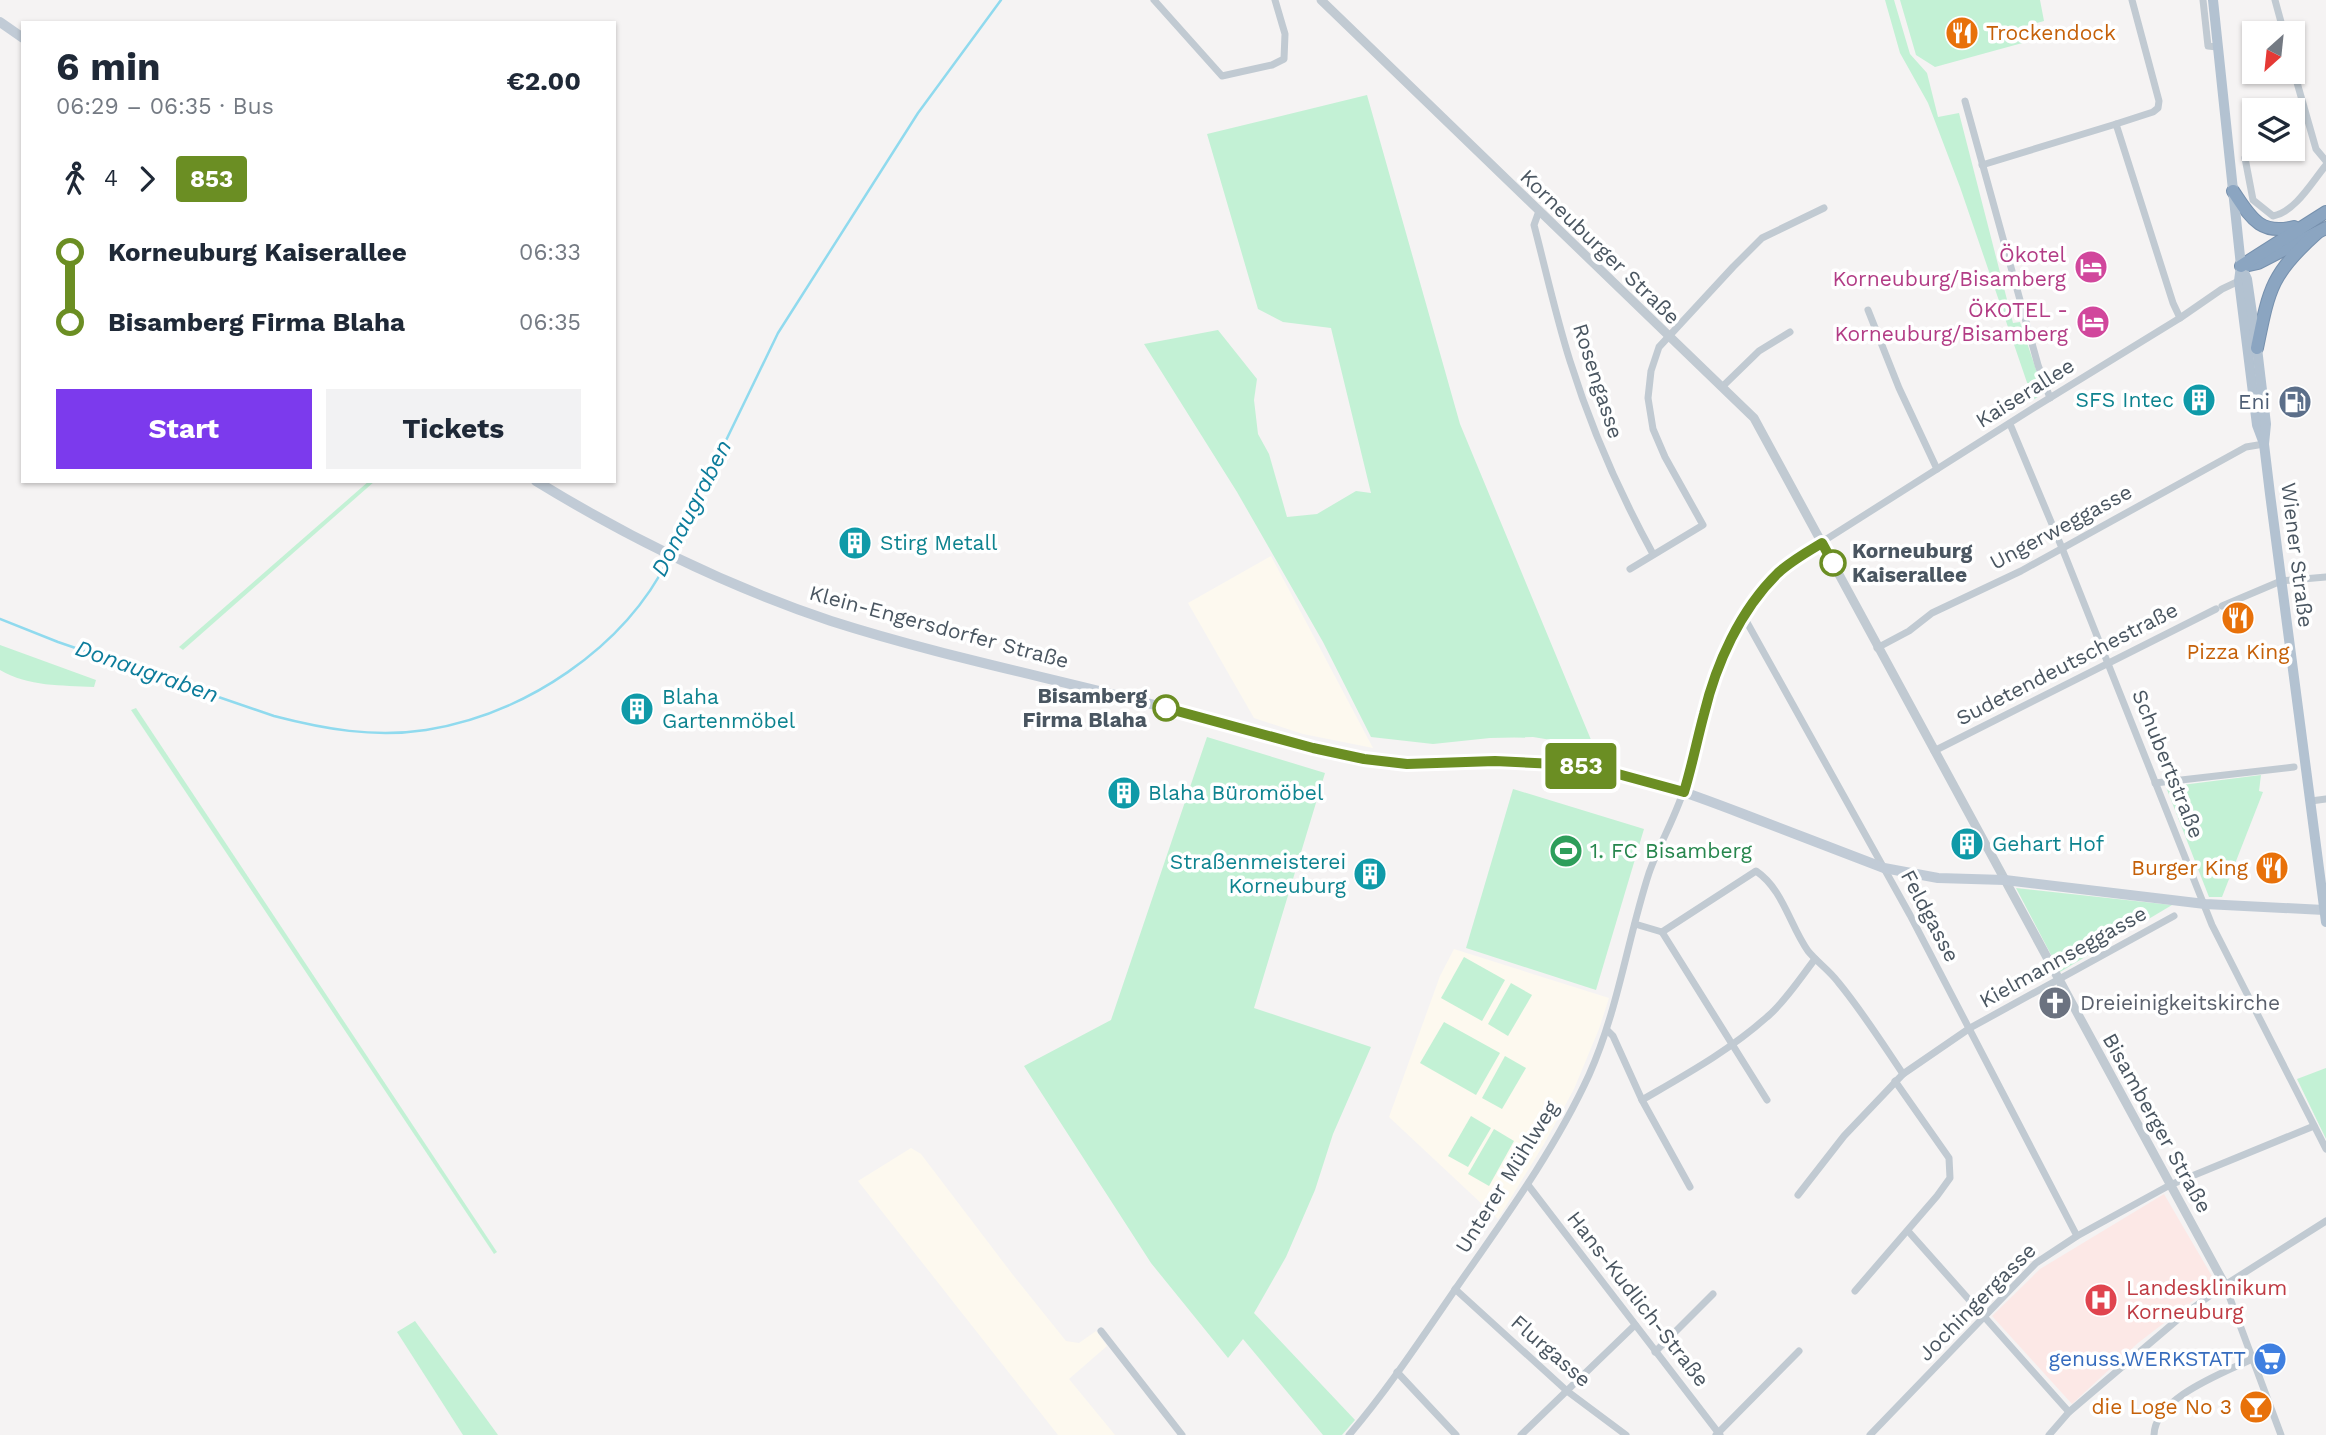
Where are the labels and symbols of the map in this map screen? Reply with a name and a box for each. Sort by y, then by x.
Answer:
restaurant icon: Trockendock [1943,14,1981,52]
place label: Trockendock [1986,20,2116,45]
north arrow [2242,21,2305,84]
street label: Korneuburger Straße [1515,164,1685,329]
place label: Ökotel Korneuburg/Bisamberg [1833,242,2067,291]
hotel icon: Ökotel Korneuburg/Bisamberg [2072,248,2110,286]
place label: ÖKOTEL - Korneuburg/Bisamberg [1835,297,2069,346]
hotel icon: ÖKOTEL - Korneuburg/Bisamberg [2074,303,2112,341]
street label: Rosengasse [1568,320,1629,442]
street label: Kaiserallee [1971,352,2079,433]
building icon: SFS Intec [2180,381,2218,419]
fuel station icon: Eni [2276,383,2314,421]
place label: SFS Intec [2075,387,2174,412]
place label: Eni [2238,389,2270,414]
water label: Donaugraben [645,436,737,581]
street label: Ungerweggasse [1985,479,2136,575]
street label: Wiener Straße [2276,481,2319,629]
building icon: Stirg Metall [836,524,874,562]
place label: Stirg Metall [880,530,998,555]
place label: Korneuburg Kaiserallee [1852,538,1972,587]
marker: Korneuburg Kaiserallee [1820,550,1846,576]
street label: Klein-Engersdorfer Straße [807,580,1072,673]
street label: Sudetendeutschestraße [1952,597,2182,730]
restaurant icon: Pizza King [2219,599,2257,637]
water label: Donaugraben [72,634,222,709]
place label: Pizza King [2187,639,2290,664]
place label: Bisamberg Firma Blaha [1023,683,1148,732]
place label: Blaha Gartenmöbel [662,684,796,733]
street label: Schubertstraße [2127,686,2210,842]
building icon: Blaha Gartenmöbel [618,690,656,728]
marker: Bisamberg Firma Blaha [1153,695,1179,721]
line badge: 853 [1541,743,1621,789]
building icon: Blaha Büromöbel [1105,774,1143,812]
place label: Blaha Büromöbel [1148,780,1324,805]
building icon: Gehart Hof [1948,825,1986,863]
place label: Gehart Hof [1992,831,2104,856]
sports icon: 1. FC Bisamberg [1547,832,1585,870]
place label: 1. FC Bisamberg [1590,838,1753,863]
place label: Straßenmeisterei Korneuburg [1170,849,1347,898]
restaurant icon: Burger King [2253,849,2291,887]
building icon: Straßenmeisterei Korneuburg [1351,855,1389,893]
place label: Burger King [2131,855,2249,880]
street label: Feldgasse [1896,865,1965,966]
street label: Kielmannseggasse [1975,900,2151,1013]
church icon: Dreieinigkeitskirche [2036,984,2074,1022]
place label: Dreieinigkeitskirche [2080,990,2280,1015]
street label: Bisamberger Straße [2098,1029,2217,1217]
street label: Unterer Mühlweg [1450,1095,1564,1257]
street label: Hans-Kudlich-Straße [1562,1206,1715,1391]
street label: Jochingergasse [1913,1238,2041,1366]
place label: Landesklinikum Korneuburg [2126,1275,2287,1324]
hospital icon: Landesklinikum Korneuburg [2082,1281,2120,1319]
street label: Flurgasse [1506,1309,1596,1392]
supermarket icon: genuss.WERKSTATT [2251,1340,2289,1378]
place label: genuss.WERKSTATT [2049,1346,2246,1371]
bar icon: die Loge No 3 [2237,1388,2275,1426]
place label: die Loge No 3 [2091,1394,2232,1419]

